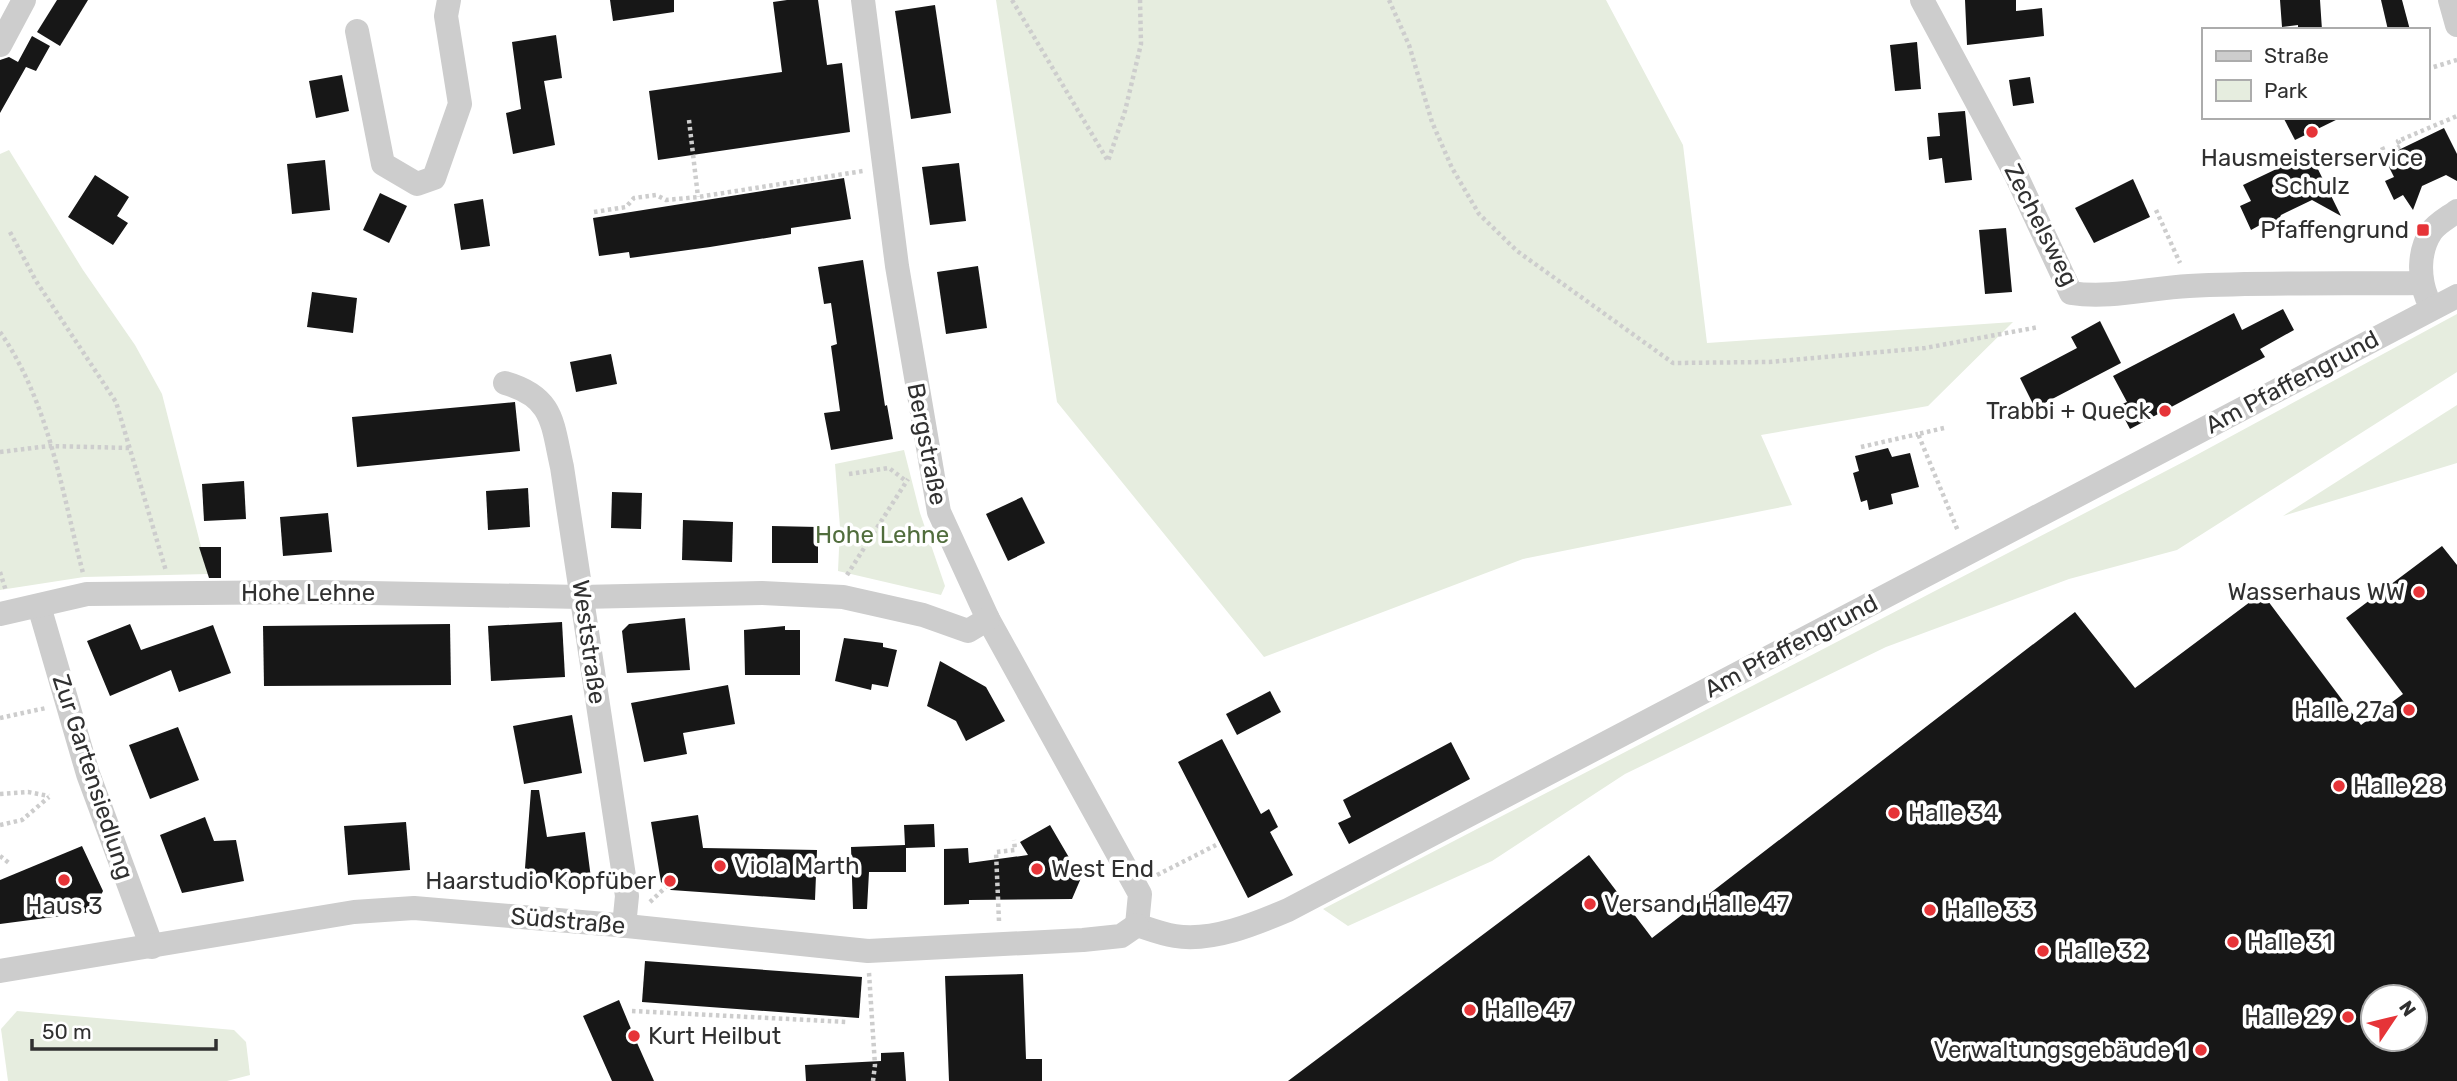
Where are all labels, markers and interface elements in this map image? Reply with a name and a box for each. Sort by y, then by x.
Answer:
legend [2202,28,2429,119]
text: Straße [2264,43,2329,68]
text: Park [2264,78,2308,103]
marker: Hausmeisterservice Schulz [2304,124,2320,140]
place label: Hausmeisterservice Schulz [2201,144,2423,200]
street label: Zechelsweg [1998,159,2084,291]
place label: Pfaffengrund [2260,216,2409,244]
marker: Pfaffengrund [2415,222,2431,238]
street label: Am Pfaffengrund [2201,325,2383,439]
street label: Bergstraße [901,380,953,508]
place label: Trabbi + Queck [1986,397,2152,425]
marker: Trabbi + Queck [2157,403,2173,419]
park label: Hohe Lehne [815,521,949,549]
street label: Weststraße [566,578,612,706]
place label: Wasserhaus WW [2228,578,2405,606]
street label: Hohe Lehne [241,579,375,607]
marker: Wasserhaus WW [2411,584,2427,600]
street label: Am Pfaffengrund [1700,589,1882,703]
street label: Zur Gartensiedlung [47,671,139,883]
place label: Halle 27a [2294,696,2395,724]
marker: Halle 27a [2401,702,2417,718]
place label: Halle 28 [2353,772,2444,800]
marker: Halle 28 [2331,778,2347,794]
place label: Halle 34 [1908,799,1999,827]
marker: Halle 34 [1886,805,1902,821]
place label: Viola Marth [734,852,860,880]
place label: West End [1051,855,1154,883]
marker: Viola Marth [712,858,728,874]
marker: West End [1029,861,1045,877]
place label: Haarstudio Kopfüber [425,867,656,895]
marker: Haus 3 [56,872,72,888]
marker: Haarstudio Kopfüber [662,873,678,889]
place label: Versand Halle 47 [1604,890,1789,918]
place label: Haus 3 [25,892,103,920]
marker: Versand Halle 47 [1582,896,1598,912]
place label: Halle 33 [1944,896,2034,924]
street label: Südstraße [509,902,627,940]
marker: Halle 33 [1922,902,1938,918]
place label: Halle 31 [2247,928,2333,956]
marker: Halle 31 [2225,934,2241,950]
place label: Halle 32 [2057,937,2147,965]
marker: Halle 32 [2035,943,2051,959]
north arrow [2359,983,2429,1053]
place label: Halle 47 [1484,996,1572,1024]
text: N [2394,996,2421,1021]
marker: Halle 47 [1462,1002,1478,1018]
place label: Halle 29 [2244,1003,2334,1031]
scale bar [32,1007,215,1052]
marker: Halle 29 [2340,1009,2356,1025]
text: 50 m [42,1019,92,1044]
place label: Kurt Heilbut [648,1022,781,1050]
marker: Kurt Heilbut [626,1028,642,1044]
place label: Verwaltungsgebäude 1 [1933,1036,2187,1064]
marker: Verwaltungsgebäude 1 [2193,1042,2209,1058]

